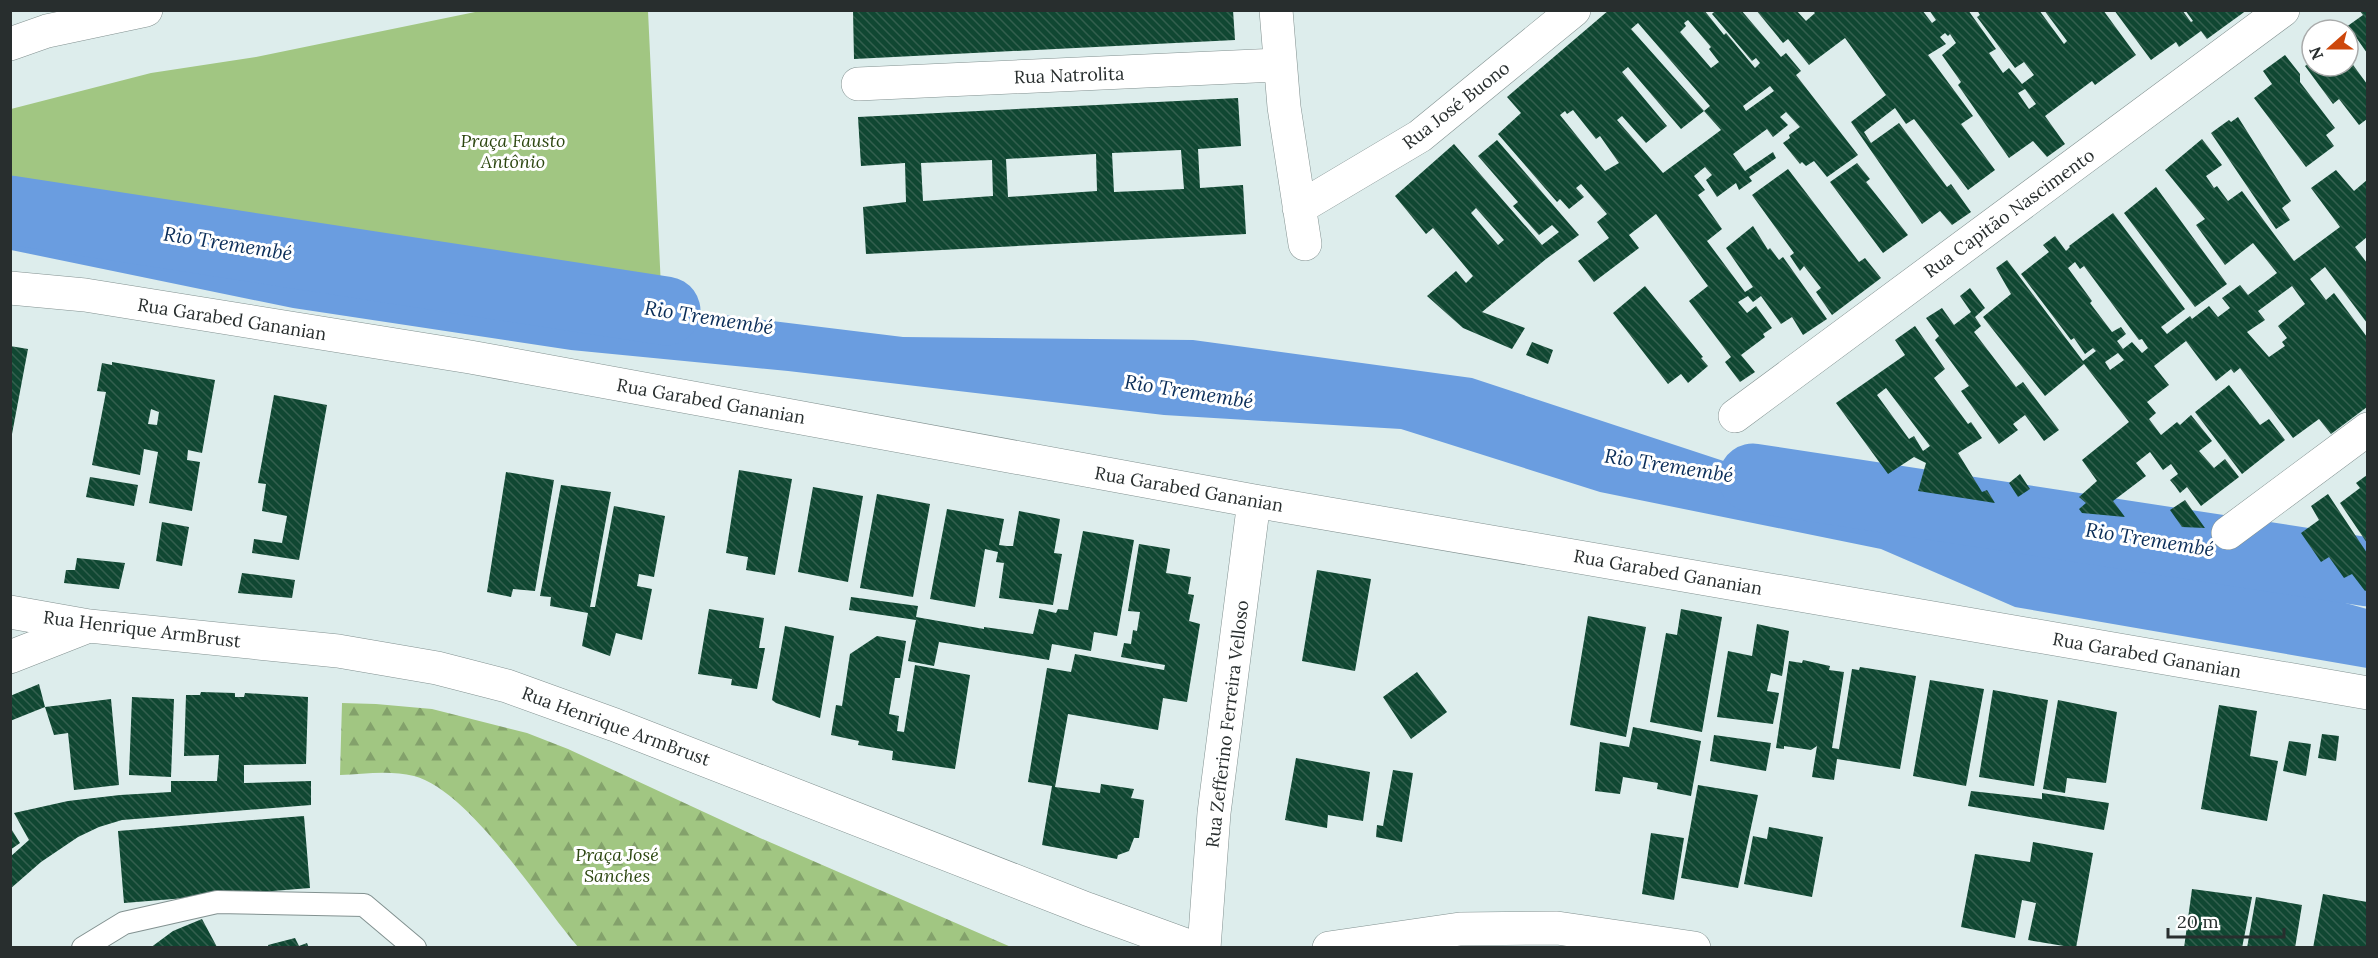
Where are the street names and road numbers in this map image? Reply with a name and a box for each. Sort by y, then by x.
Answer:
street label: Rua José Buono [1398,56,1514,154]
street label: Rua Natrolita [1013,62,1125,88]
street label: Rua Capitão Nascimento [1919,143,2099,283]
street label: Rua Garabed Gananian [136,293,328,345]
street label: Rua Garabed Gananian [615,373,807,429]
street label: Rua Garabed Gananian [1093,461,1285,517]
street label: Rua Garabed Gananian [1572,544,1764,600]
street label: Rua Zefferino Ferreira Velloso [1200,599,1254,849]
street label: Rua Henrique ArmBrust [42,605,242,653]
street label: Rua Garabed Gananian [2051,627,2243,683]
street label: Rua Henrique ArmBrust [519,681,713,771]

